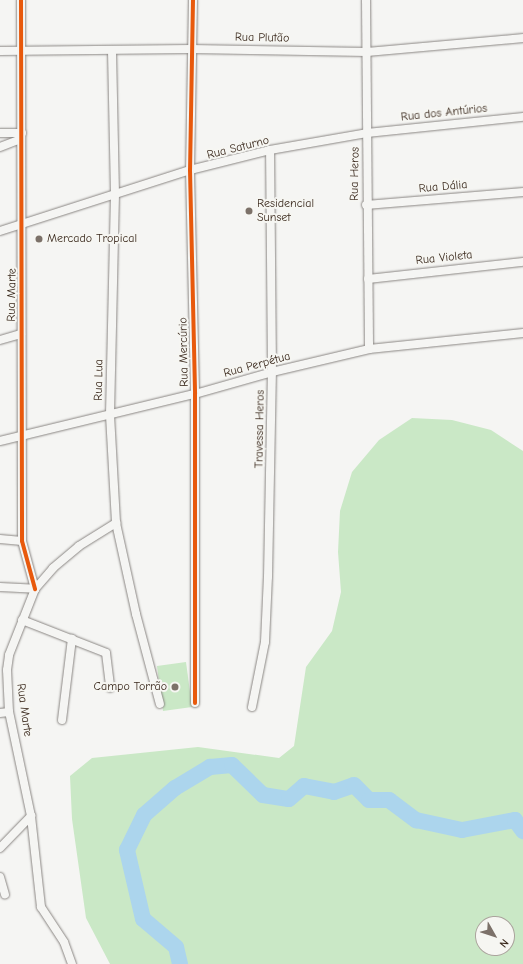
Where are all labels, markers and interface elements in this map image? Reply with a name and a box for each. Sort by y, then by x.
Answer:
street label: Rua Plutão [235,30,289,46]
street label: Rua dos Antúrios [400,101,488,125]
street label: Rua Saturno [205,133,271,163]
street label: Rua Heros [347,147,363,201]
street label: Rua Dália [418,178,468,196]
place label: Residencial Sunset [257,197,314,225]
marker: Residencial Sunset [244,206,254,216]
place label: Mercado Tropical [47,232,137,246]
marker: Mercado Tropical [34,234,44,244]
street label: Rua Violeta [415,248,473,268]
street label: Rua Marte [4,268,20,322]
street label: Rua Mercúrio [176,317,192,387]
street label: Rua Perpétua [222,349,292,381]
street label: Rua Lua [91,359,107,401]
street label: Travessa Heros [252,390,268,468]
place label: Campo Torrão [94,680,167,694]
street label: Rua Marte [13,682,35,738]
marker: Campo Torrão [170,682,180,692]
north arrow [475,916,515,956]
text: N [497,936,511,950]

